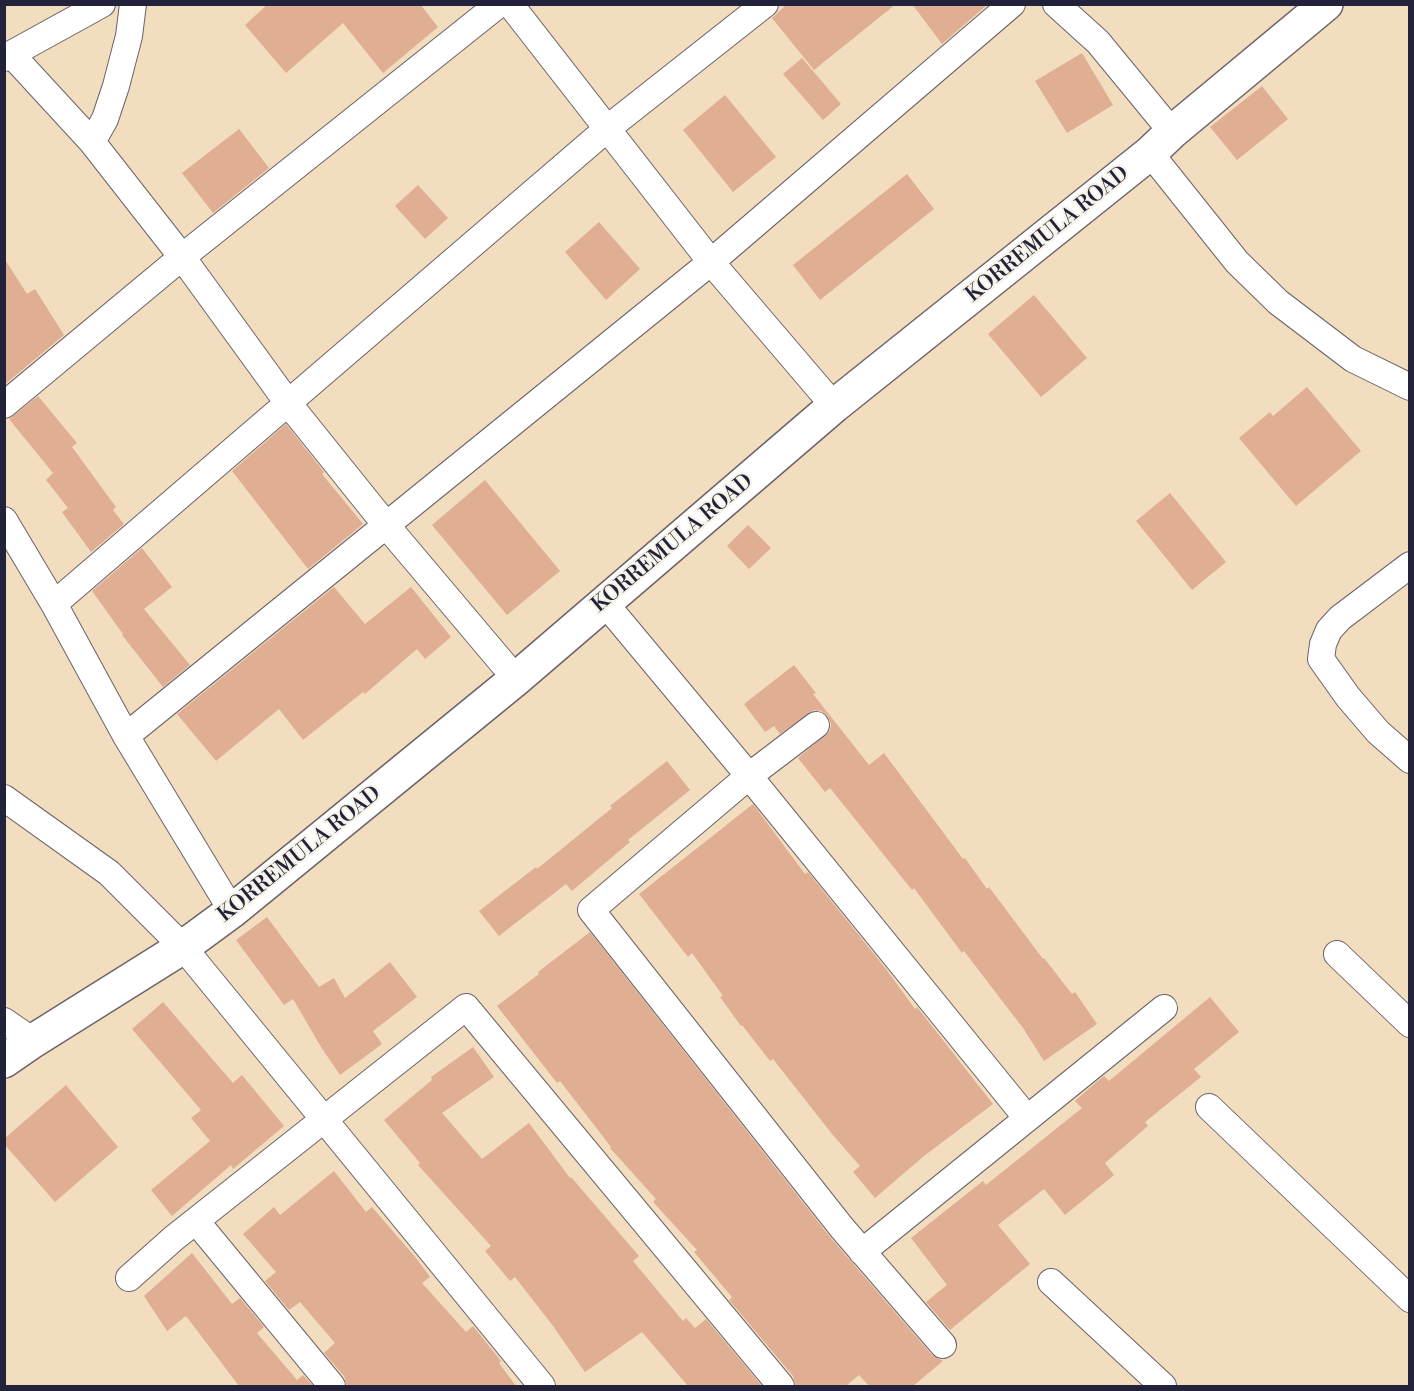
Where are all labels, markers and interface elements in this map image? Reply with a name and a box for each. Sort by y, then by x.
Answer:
street label: KORREMULA ROAD [961,162,1135,308]
street label: KORREMULA ROAD [587,469,759,619]
street label: KORREMULA ROAD [213,782,387,928]

